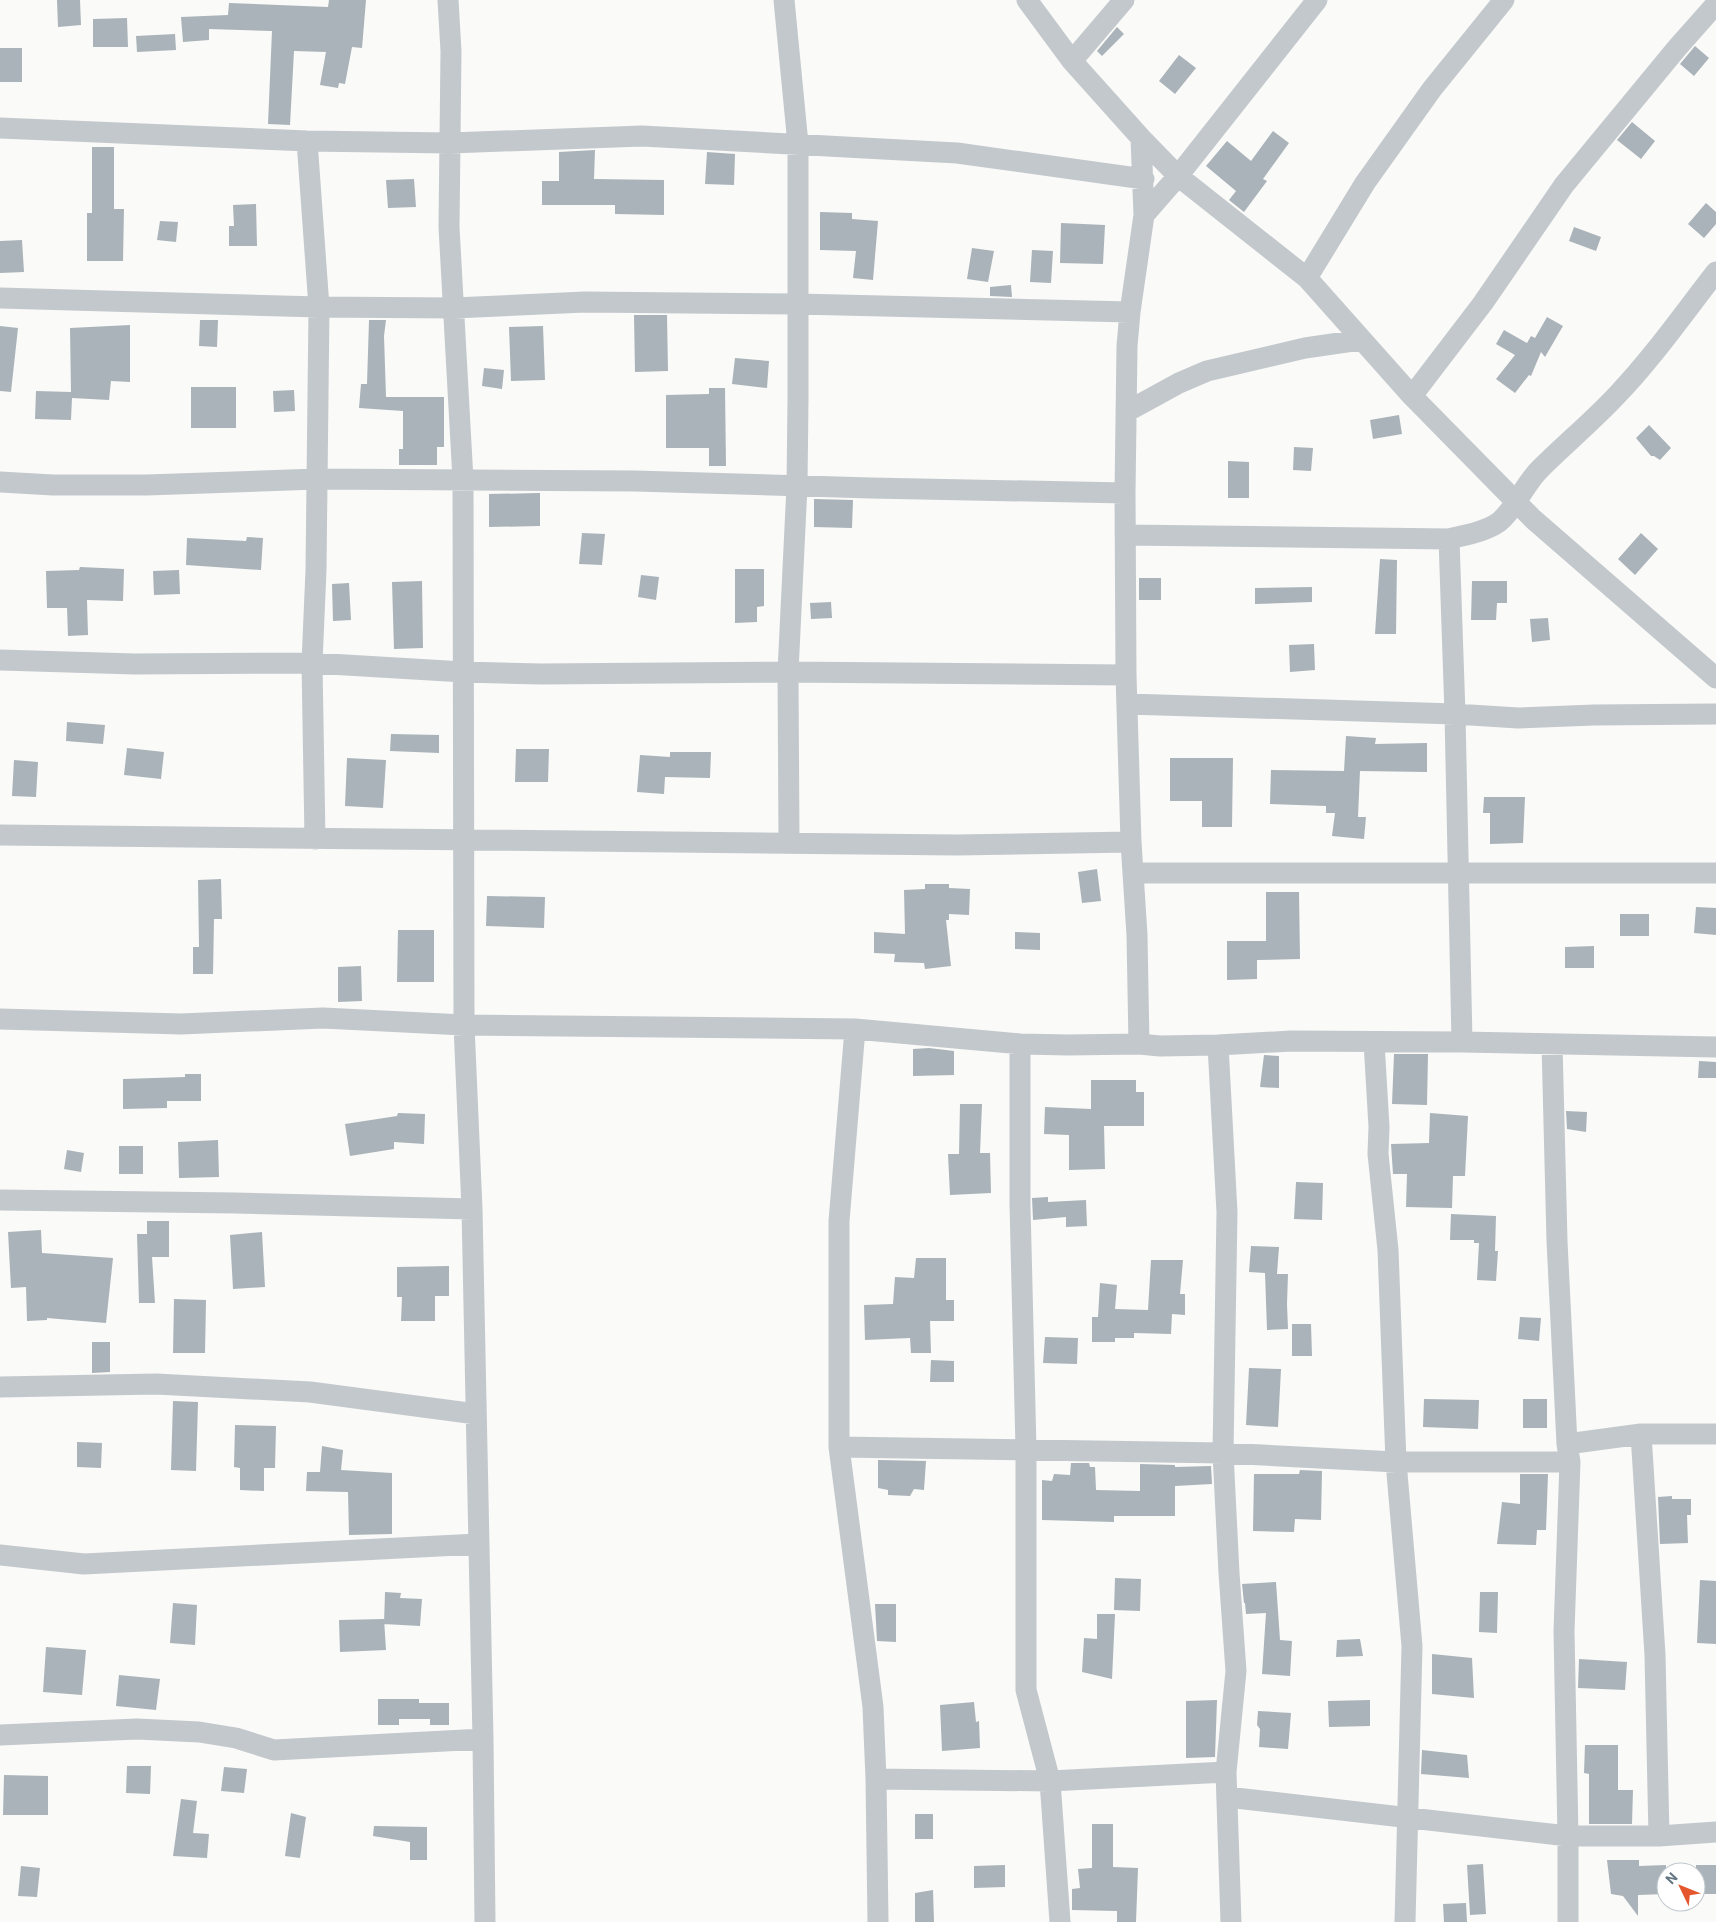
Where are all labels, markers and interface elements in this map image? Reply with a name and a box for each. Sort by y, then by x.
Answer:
north arrow [1656,1862,1706,1912]
text: N [1662,1869,1681,1887]

